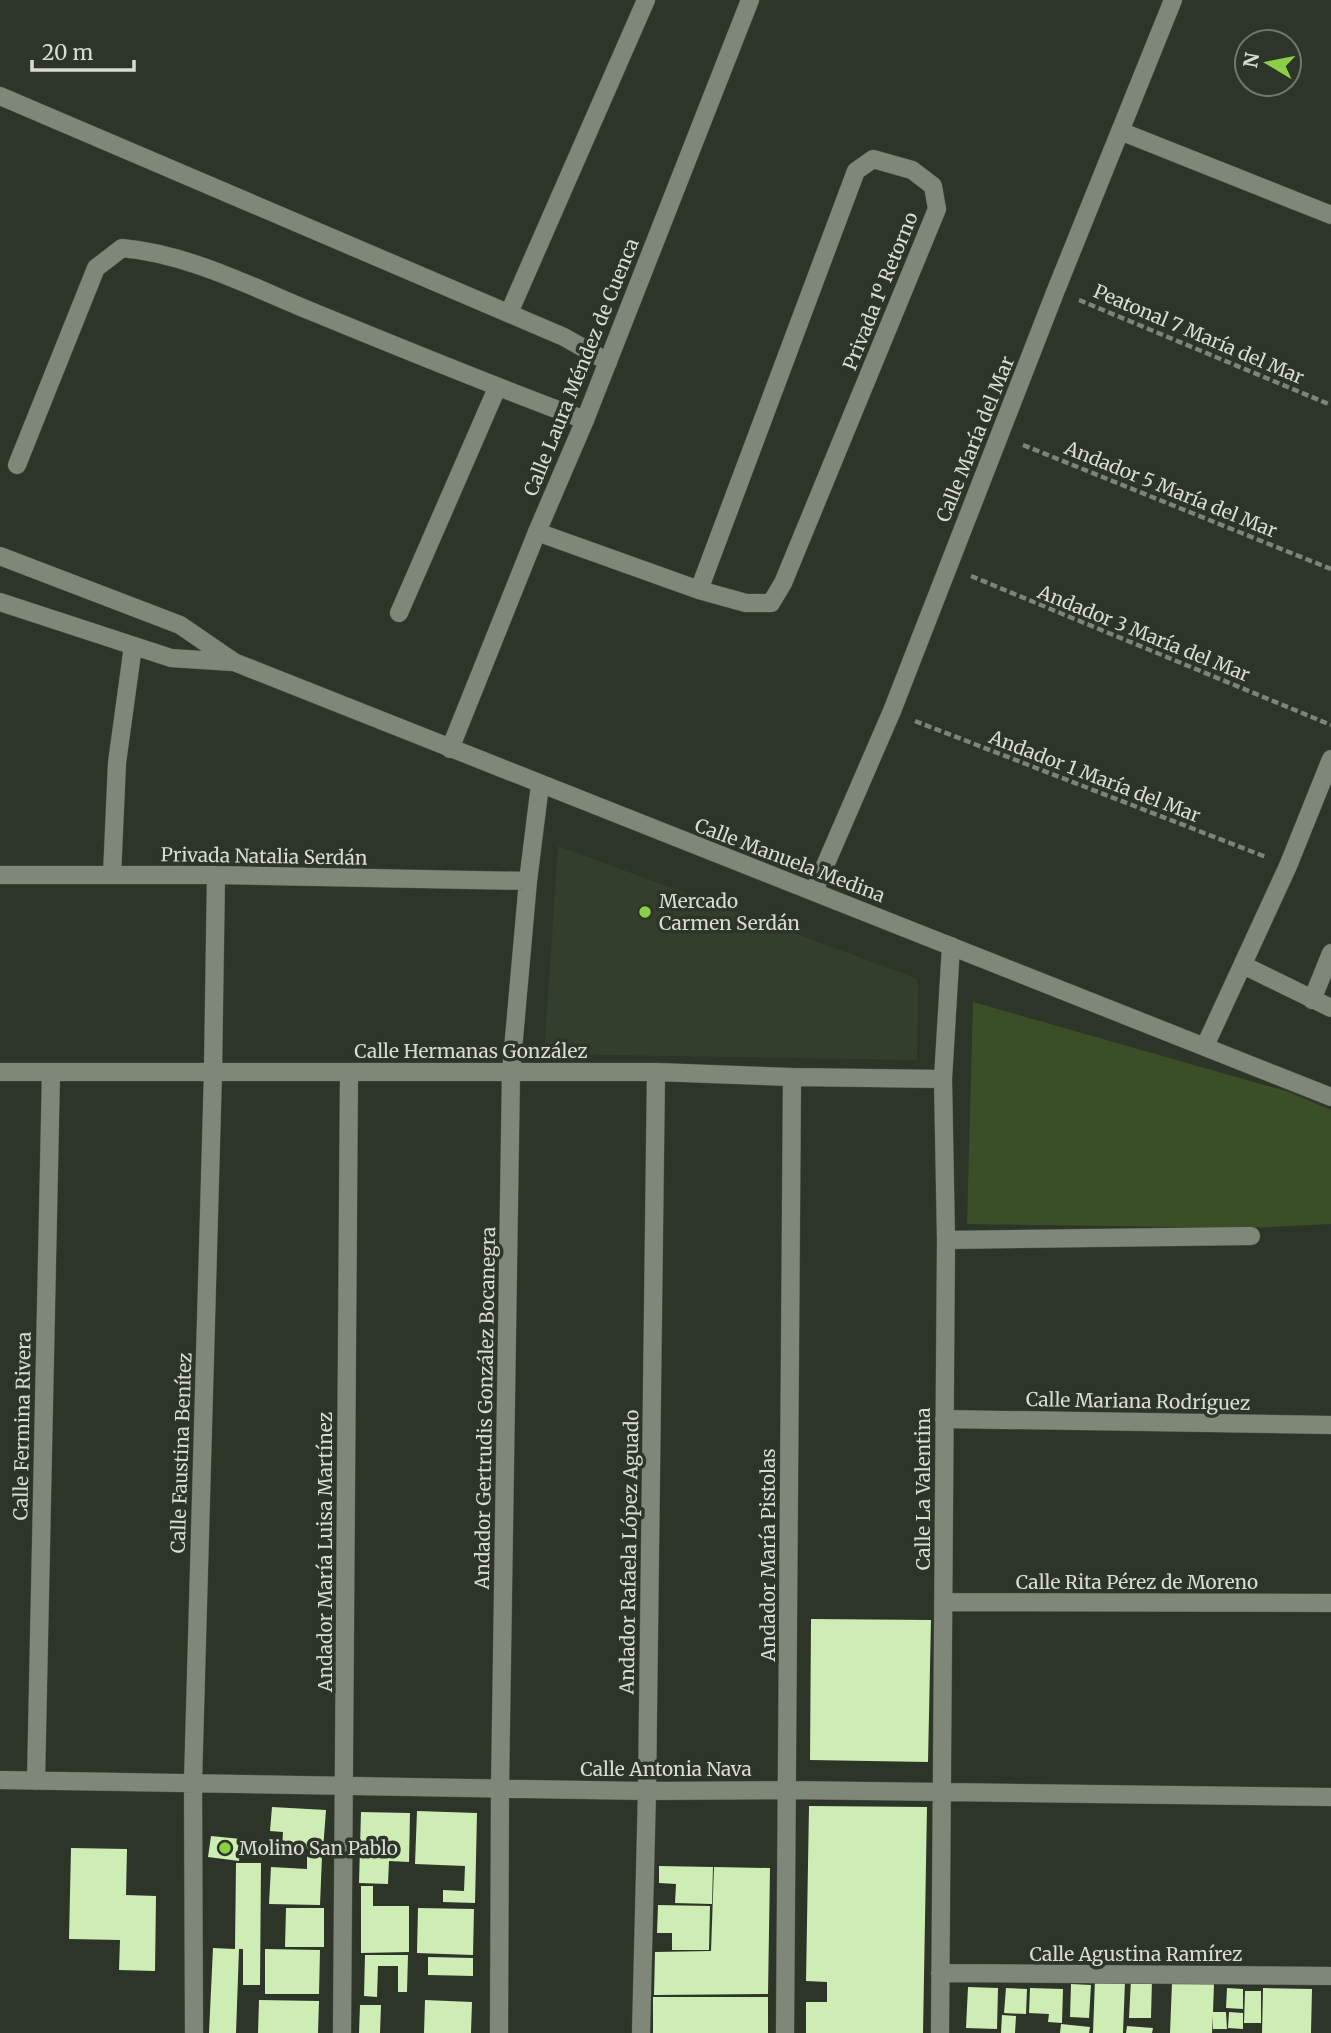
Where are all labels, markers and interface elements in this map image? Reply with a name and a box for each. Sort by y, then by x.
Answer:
scale bar [32,28,133,72]
north arrow [1233,28,1303,98]
text: 20 m [42,39,94,66]
text: N [1238,51,1264,70]
street label: Privada 1º Retorno [837,208,923,374]
street label: Calle Laura Méndez de Cuenca [518,235,644,499]
street label: Peatonal 7 María del Mar [1090,279,1308,389]
street label: Calle María del Mar [931,352,1019,526]
street label: Andador 5 María del Mar [1060,435,1281,543]
street label: Andador 3 María del Mar [1033,579,1254,687]
street label: Andador 1 María del Mar [985,724,1205,828]
street label: Calle Manuela Medina [692,813,888,907]
street label: Privada Natalia Serdán [160,842,368,870]
place label: Mercado Carmen Serdán [659,889,800,935]
marker: Mercado Carmen Serdán [637,904,653,920]
street label: Calle Hermanas González [354,1039,588,1063]
street label: Andador Gertrudis González Bocanegra [470,1227,500,1590]
street label: Calle Fermina Rivera [8,1331,36,1521]
street label: Calle Faustina Benítez [166,1352,196,1554]
street label: Calle Mariana Rodríguez [1026,1387,1250,1415]
street label: Calle La Valentina [911,1408,935,1570]
street label: Andador Rafaela López Aguado [614,1409,643,1696]
street label: Andador María Luisa Martínez [313,1412,337,1693]
street label: Andador María Pistolas [756,1448,780,1663]
street label: Calle Rita Pérez de Moreno [1016,1570,1258,1594]
street label: Calle Antonia Nava [580,1757,752,1781]
place label: Molino San Pablo [239,1836,398,1860]
marker: Molino San Pablo [217,1840,233,1856]
street label: Calle Agustina Ramírez [1030,1942,1242,1966]

